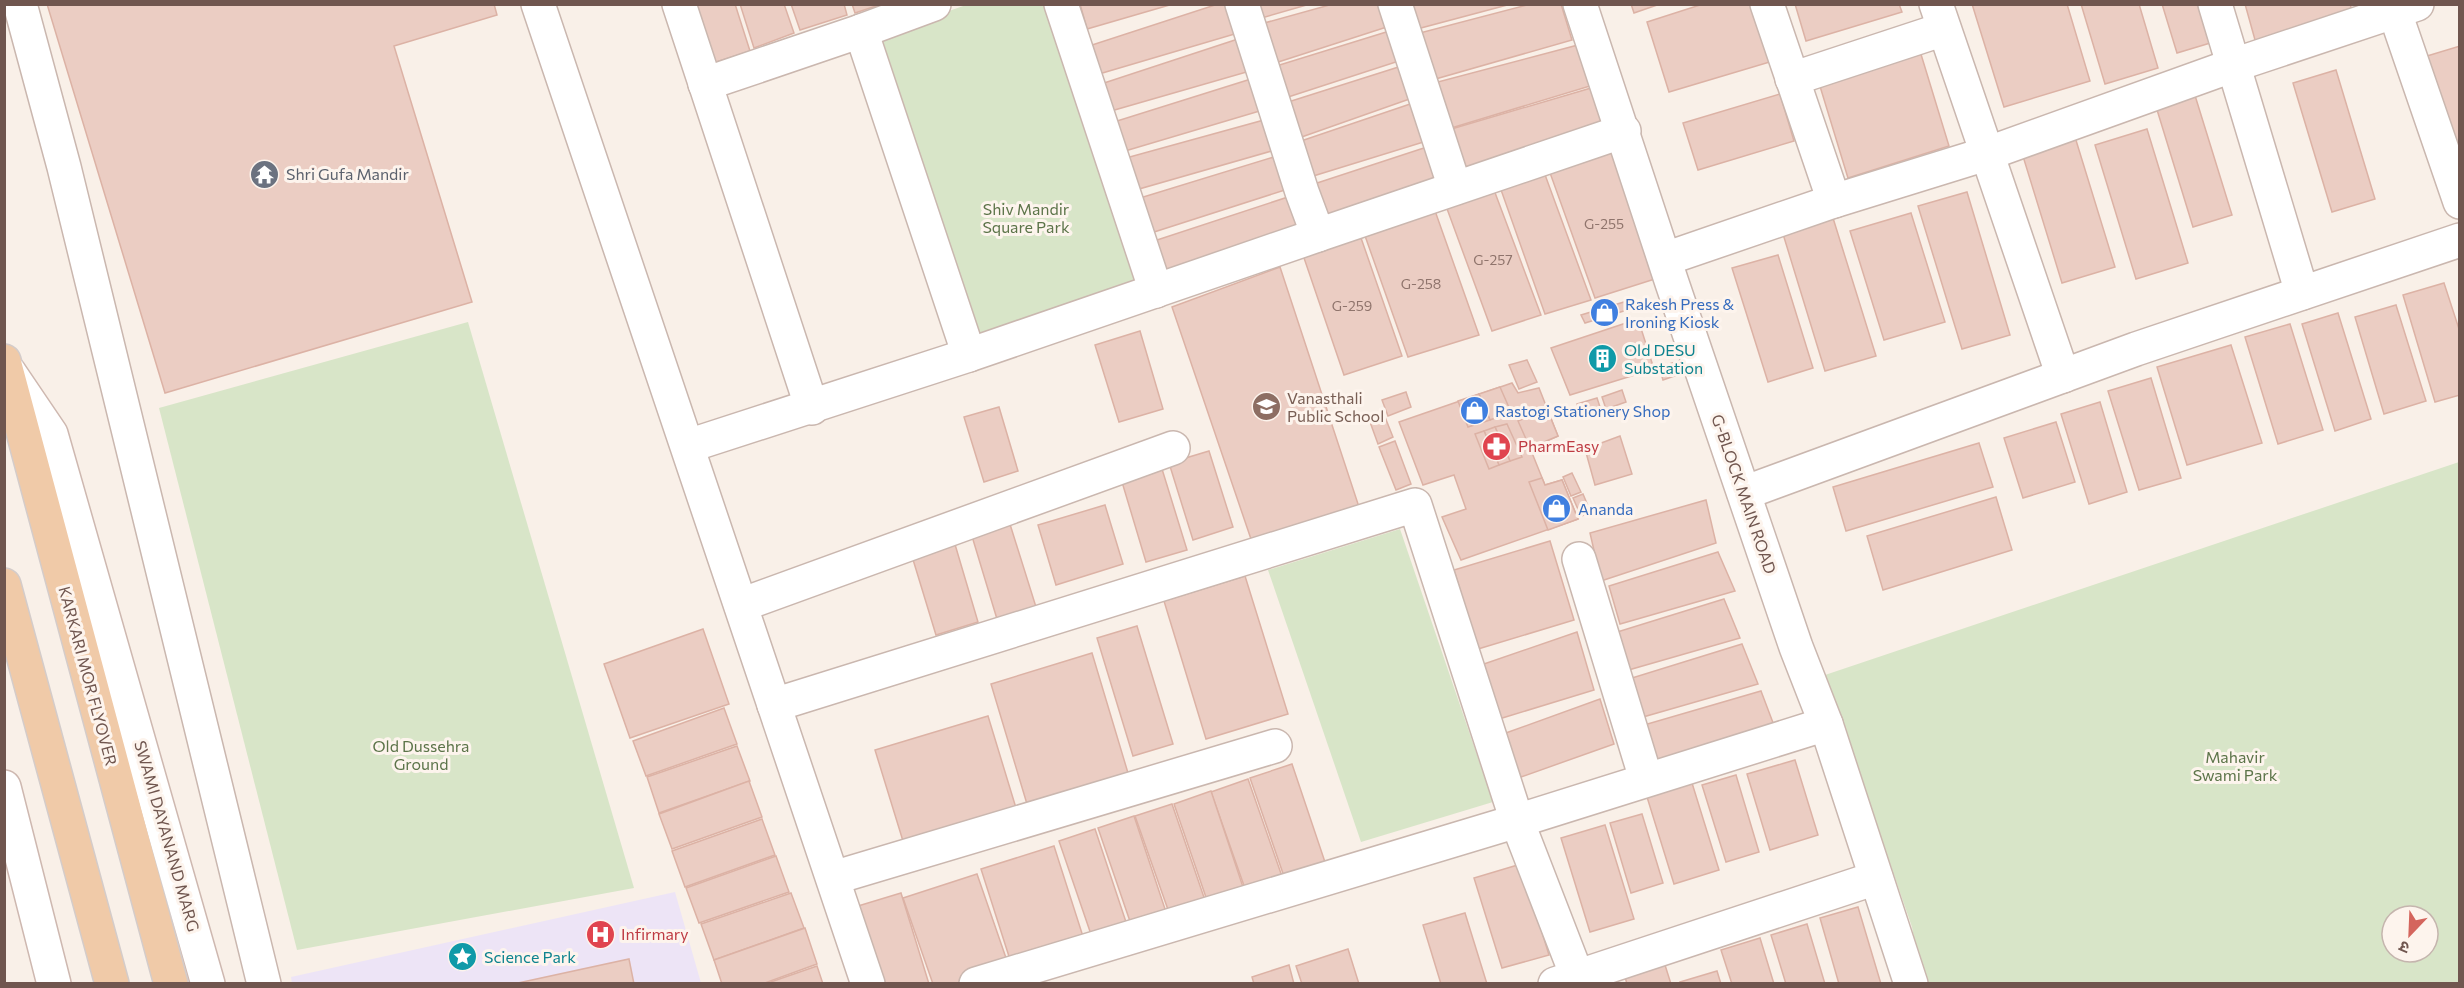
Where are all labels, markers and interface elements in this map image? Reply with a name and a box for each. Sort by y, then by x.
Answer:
temple icon: Shri Gufa Mandir [249,158,281,190]
place label: Shri Gufa Mandir [286,164,409,183]
park label: Shiv Mandir Square Park [982,199,1070,236]
house number: G-255 [1584,215,1624,232]
house number: G-257 [1473,251,1513,268]
house number: G-258 [1401,275,1441,292]
place label: Rakesh Press & Ironing Kiosk [1625,294,1735,331]
house number: G-259 [1332,297,1372,314]
shop icon: Rakesh Press & Ironing Kiosk [1588,297,1620,329]
place label: Old DESU Substation [1624,340,1703,377]
building icon: Old DESU Substation [1587,343,1619,375]
place label: Vanasthali Public School [1287,388,1384,425]
school or university icon: Vanasthali Public School [1250,391,1282,423]
shop icon: Rastogi Stationery Shop [1458,395,1490,427]
place label: Rastogi Stationery Shop [1495,401,1670,420]
street label: G-BLOCK MAIN ROAD [1708,412,1781,576]
pharmacy icon: PharmEasy [1481,430,1513,462]
place label: PharmEasy [1518,436,1599,455]
shop icon: Ananda [1541,493,1573,525]
place label: Ananda [1578,499,1633,518]
street label: KARKARI MOR FLYOVER [55,584,122,768]
park label: Old Dussehra Ground [373,736,469,773]
street label: SWAMI DAYANAND MARG [131,738,204,933]
park label: Mahavir Swami Park [2193,747,2278,784]
north arrow [2380,904,2440,964]
hospital icon: Infirmary [584,918,616,950]
place label: Infirmary [621,924,688,943]
text: उ [2395,937,2412,959]
place icon: Science Park [447,941,479,973]
place label: Science Park [484,947,576,966]

